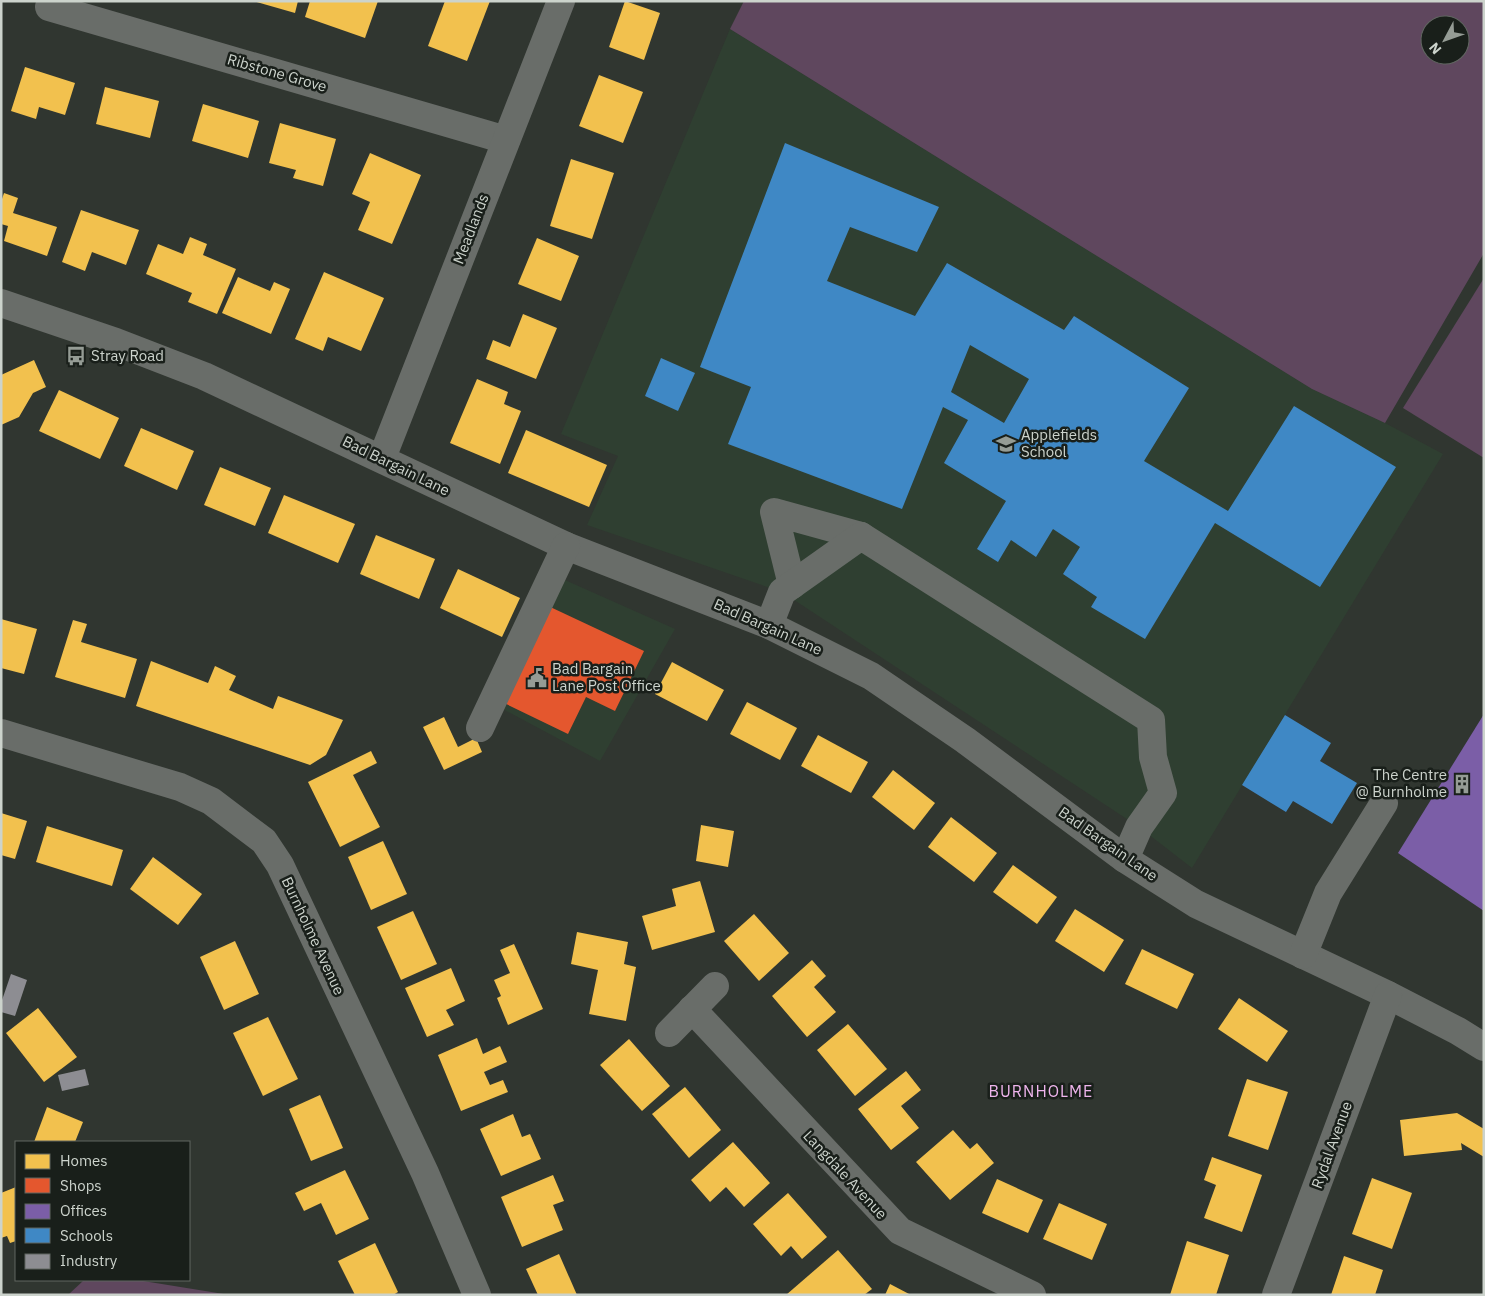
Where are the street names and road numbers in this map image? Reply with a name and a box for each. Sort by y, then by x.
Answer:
street label: Ribstone Grove [225,49,329,96]
street label: Meadlands [448,191,493,267]
street label: Bad Bargain Lane [339,431,453,500]
street label: Bad Bargain Lane [711,594,826,659]
street label: Bad Bargain Lane [1055,802,1162,885]
street label: Burnholme Avenue [278,874,349,998]
street label: Rydal Avenue [1307,1099,1356,1191]
street label: Langdale Avenue [799,1126,891,1223]

